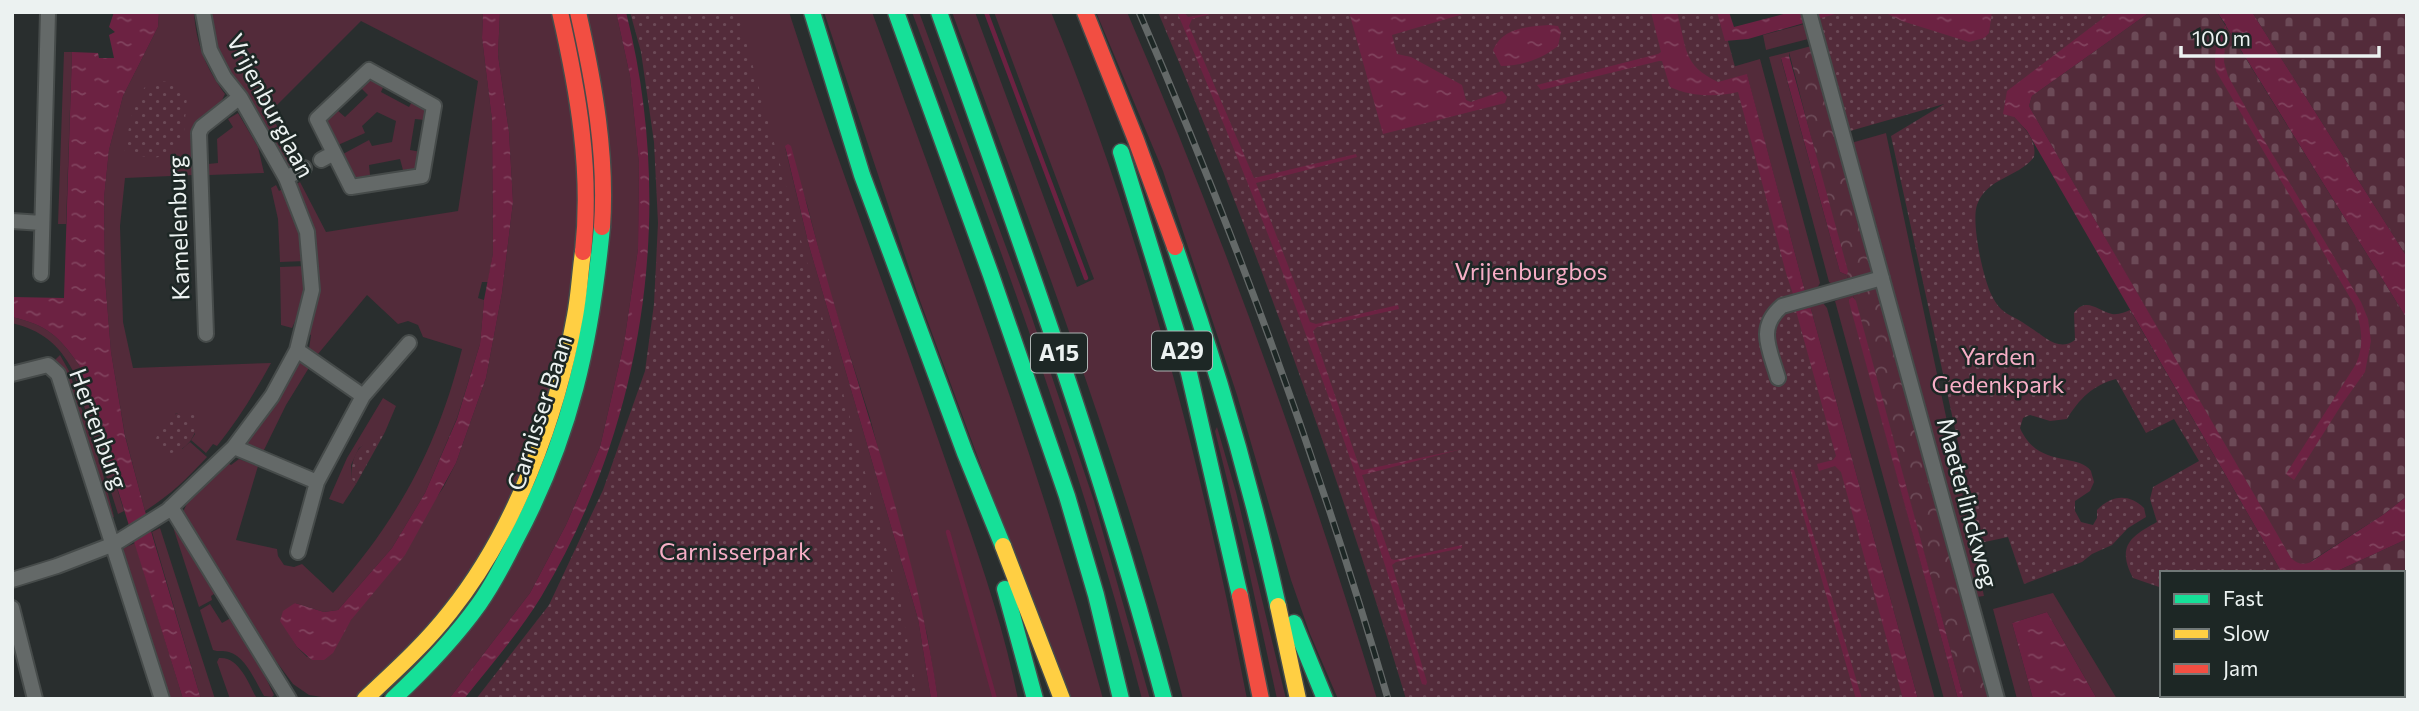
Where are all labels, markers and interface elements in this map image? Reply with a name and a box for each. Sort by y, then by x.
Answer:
scale bar [2181,14,2379,58]
text: 100 m [2192,25,2251,50]
street label: Vrijenburglaan [221,28,321,182]
street label: Kamelenburg [160,155,195,301]
park label: Vrijenburgbos [1455,256,1607,285]
street label: Carnisser Baan [500,331,577,494]
road number: A29 [1152,332,1212,370]
road number: A15 [1031,334,1087,372]
park label: Yarden Gedenkpark [1932,341,2064,398]
street label: Hertenburg [64,364,135,493]
street label: Maeterlinckweg [1932,414,2005,591]
park label: Carnisserpark [659,536,811,565]
legend [2160,571,2405,697]
text: Fast [2223,585,2264,610]
text: Slow [2223,620,2270,645]
text: Jam [2223,655,2258,680]

